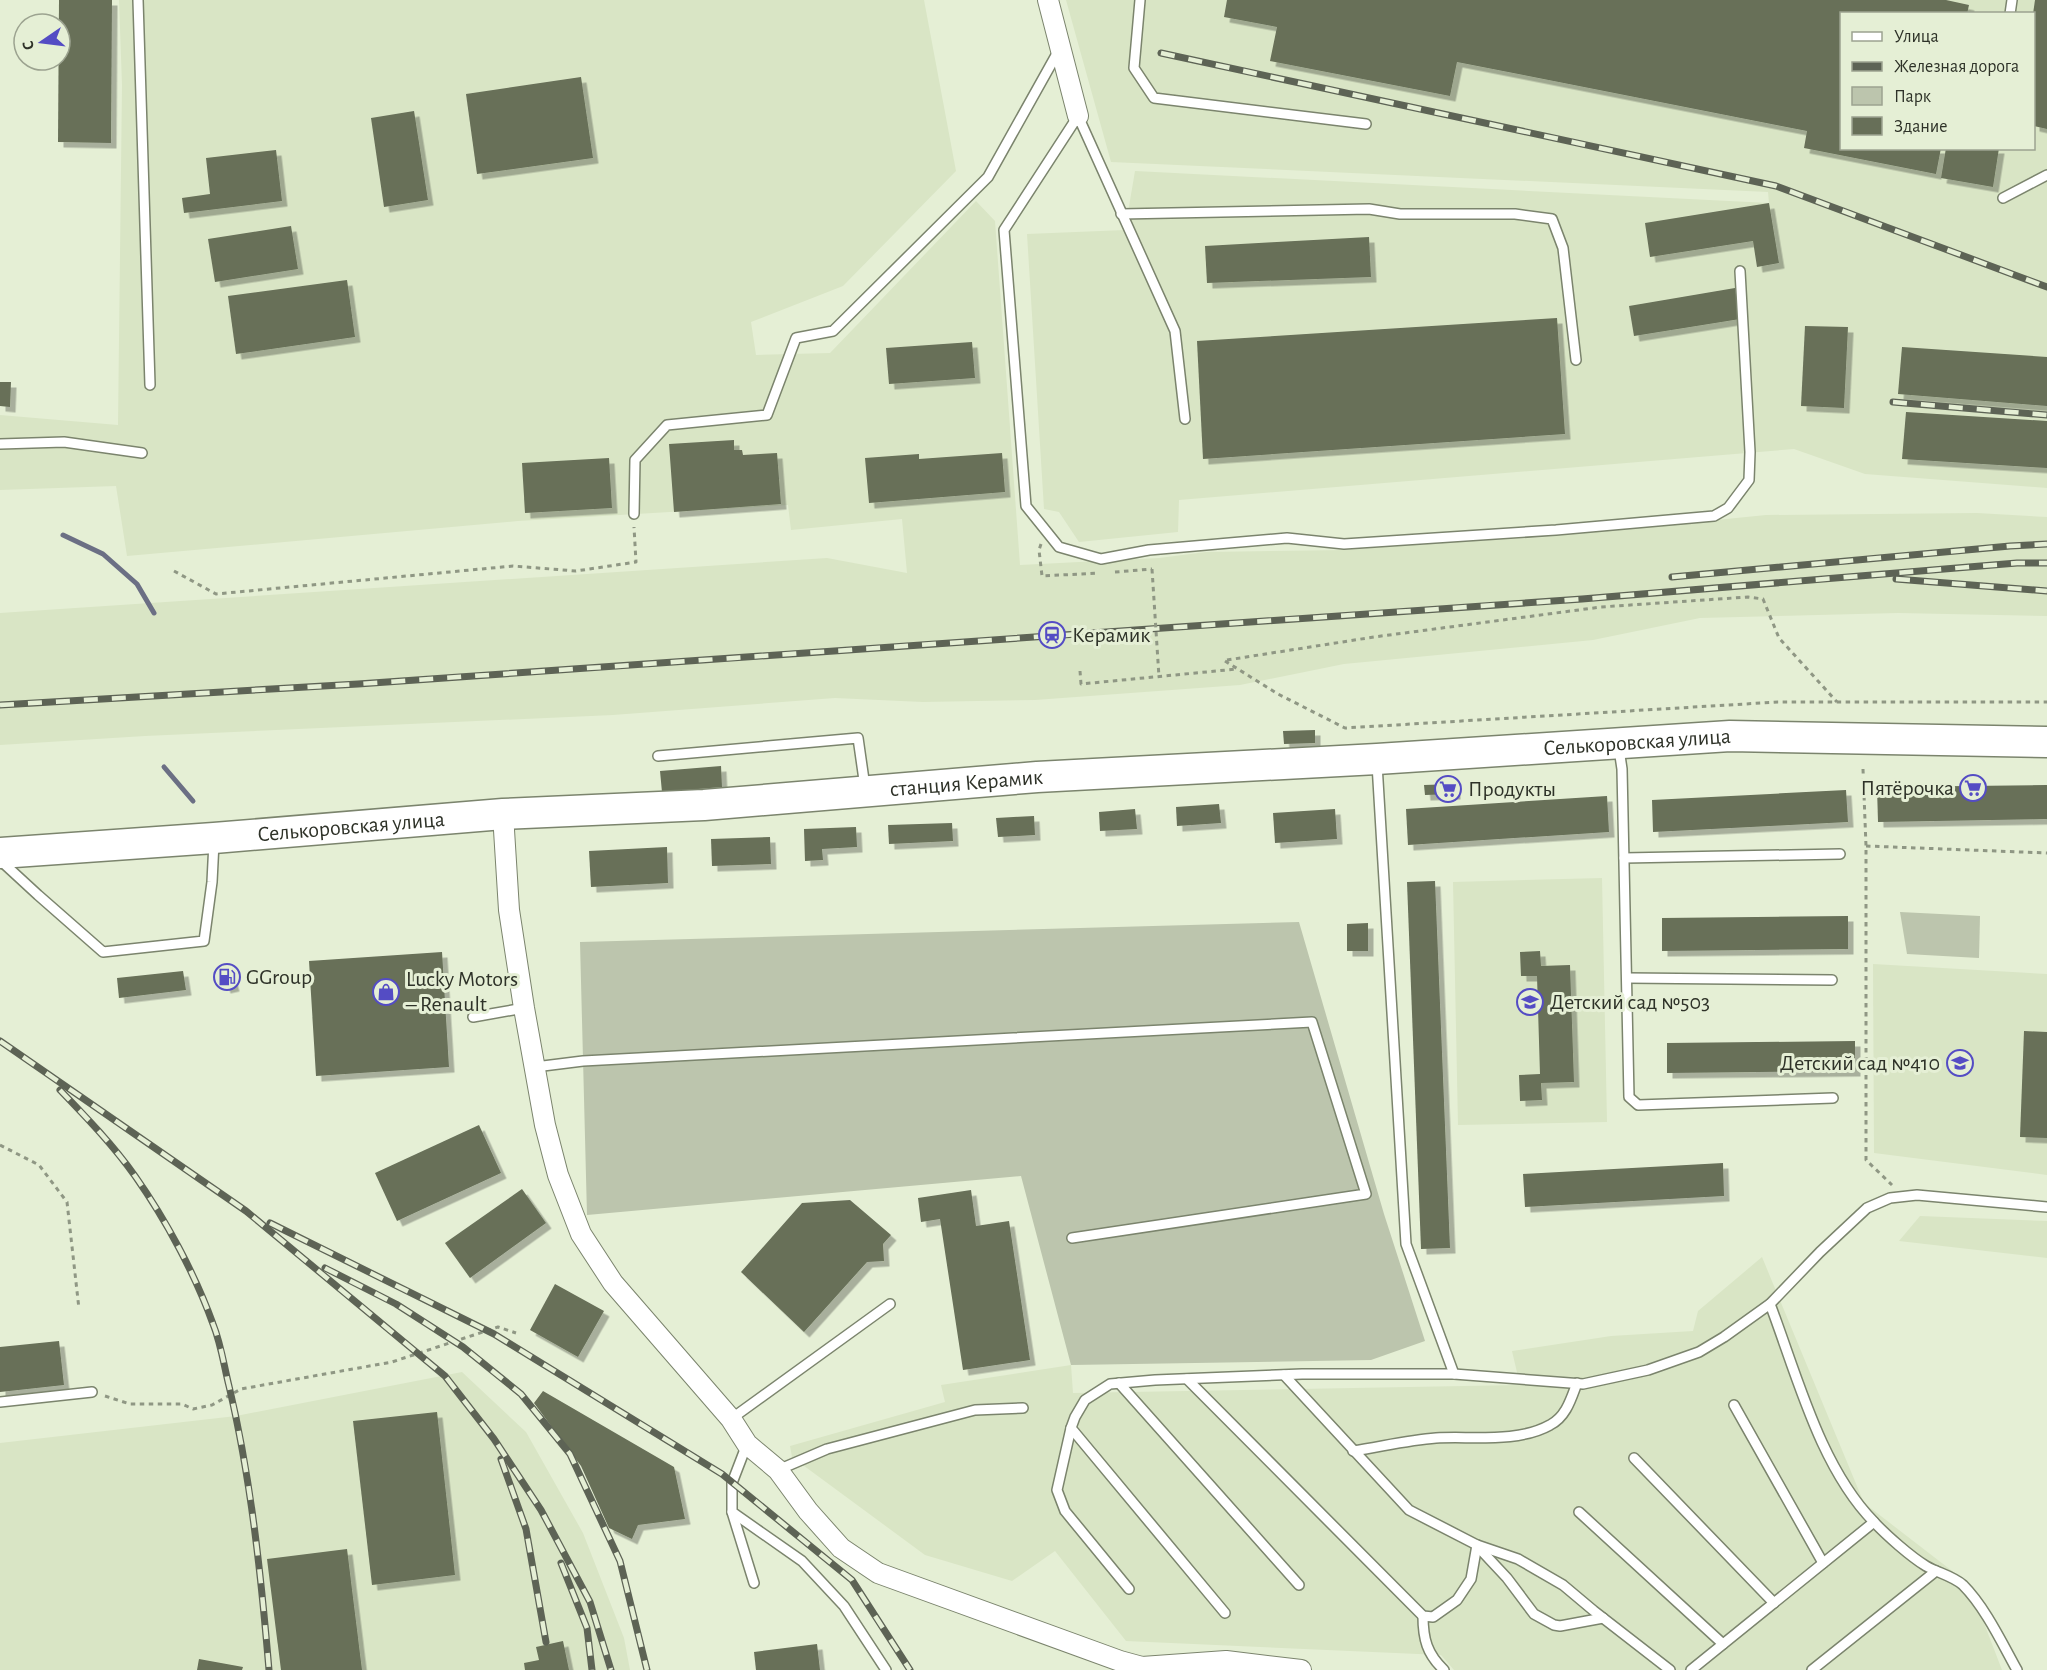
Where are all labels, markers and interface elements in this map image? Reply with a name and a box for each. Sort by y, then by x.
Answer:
north arrow [12,12,72,72]
legend [1840,12,2035,150]
text: Улица [1894,28,1939,46]
text: С [20,39,37,52]
text: Железная дорога [1894,58,2019,76]
text: Парк [1894,88,1932,106]
text: Здание [1894,118,1948,136]
station icon: Керамик [1037,620,1067,650]
place label: Керамик [1072,624,1150,646]
street label: Селькоровская улица [1543,725,1732,759]
street label: станция Керамик [889,766,1043,800]
supermarket icon: Пятёрочка [1958,773,1988,803]
supermarket icon: Продукты [1433,774,1463,804]
place label: Пятёрочка [1860,777,1954,799]
place label: Продукты [1468,778,1556,800]
street label: Селькоровская улица [256,808,446,845]
fuel station icon: GGroup [212,962,242,992]
place label: GGroup [246,966,312,988]
place label: Lucky Motors – Renault [405,968,518,1015]
shop icon: Lucky Motors – Renault [371,977,401,1007]
school or university icon: Детский сад №503 [1515,987,1545,1017]
place label: Детский сад №503 [1550,991,1710,1013]
school or university icon: Детский сад №410 [1945,1048,1975,1078]
place label: Детский сад №410 [1780,1052,1940,1074]

